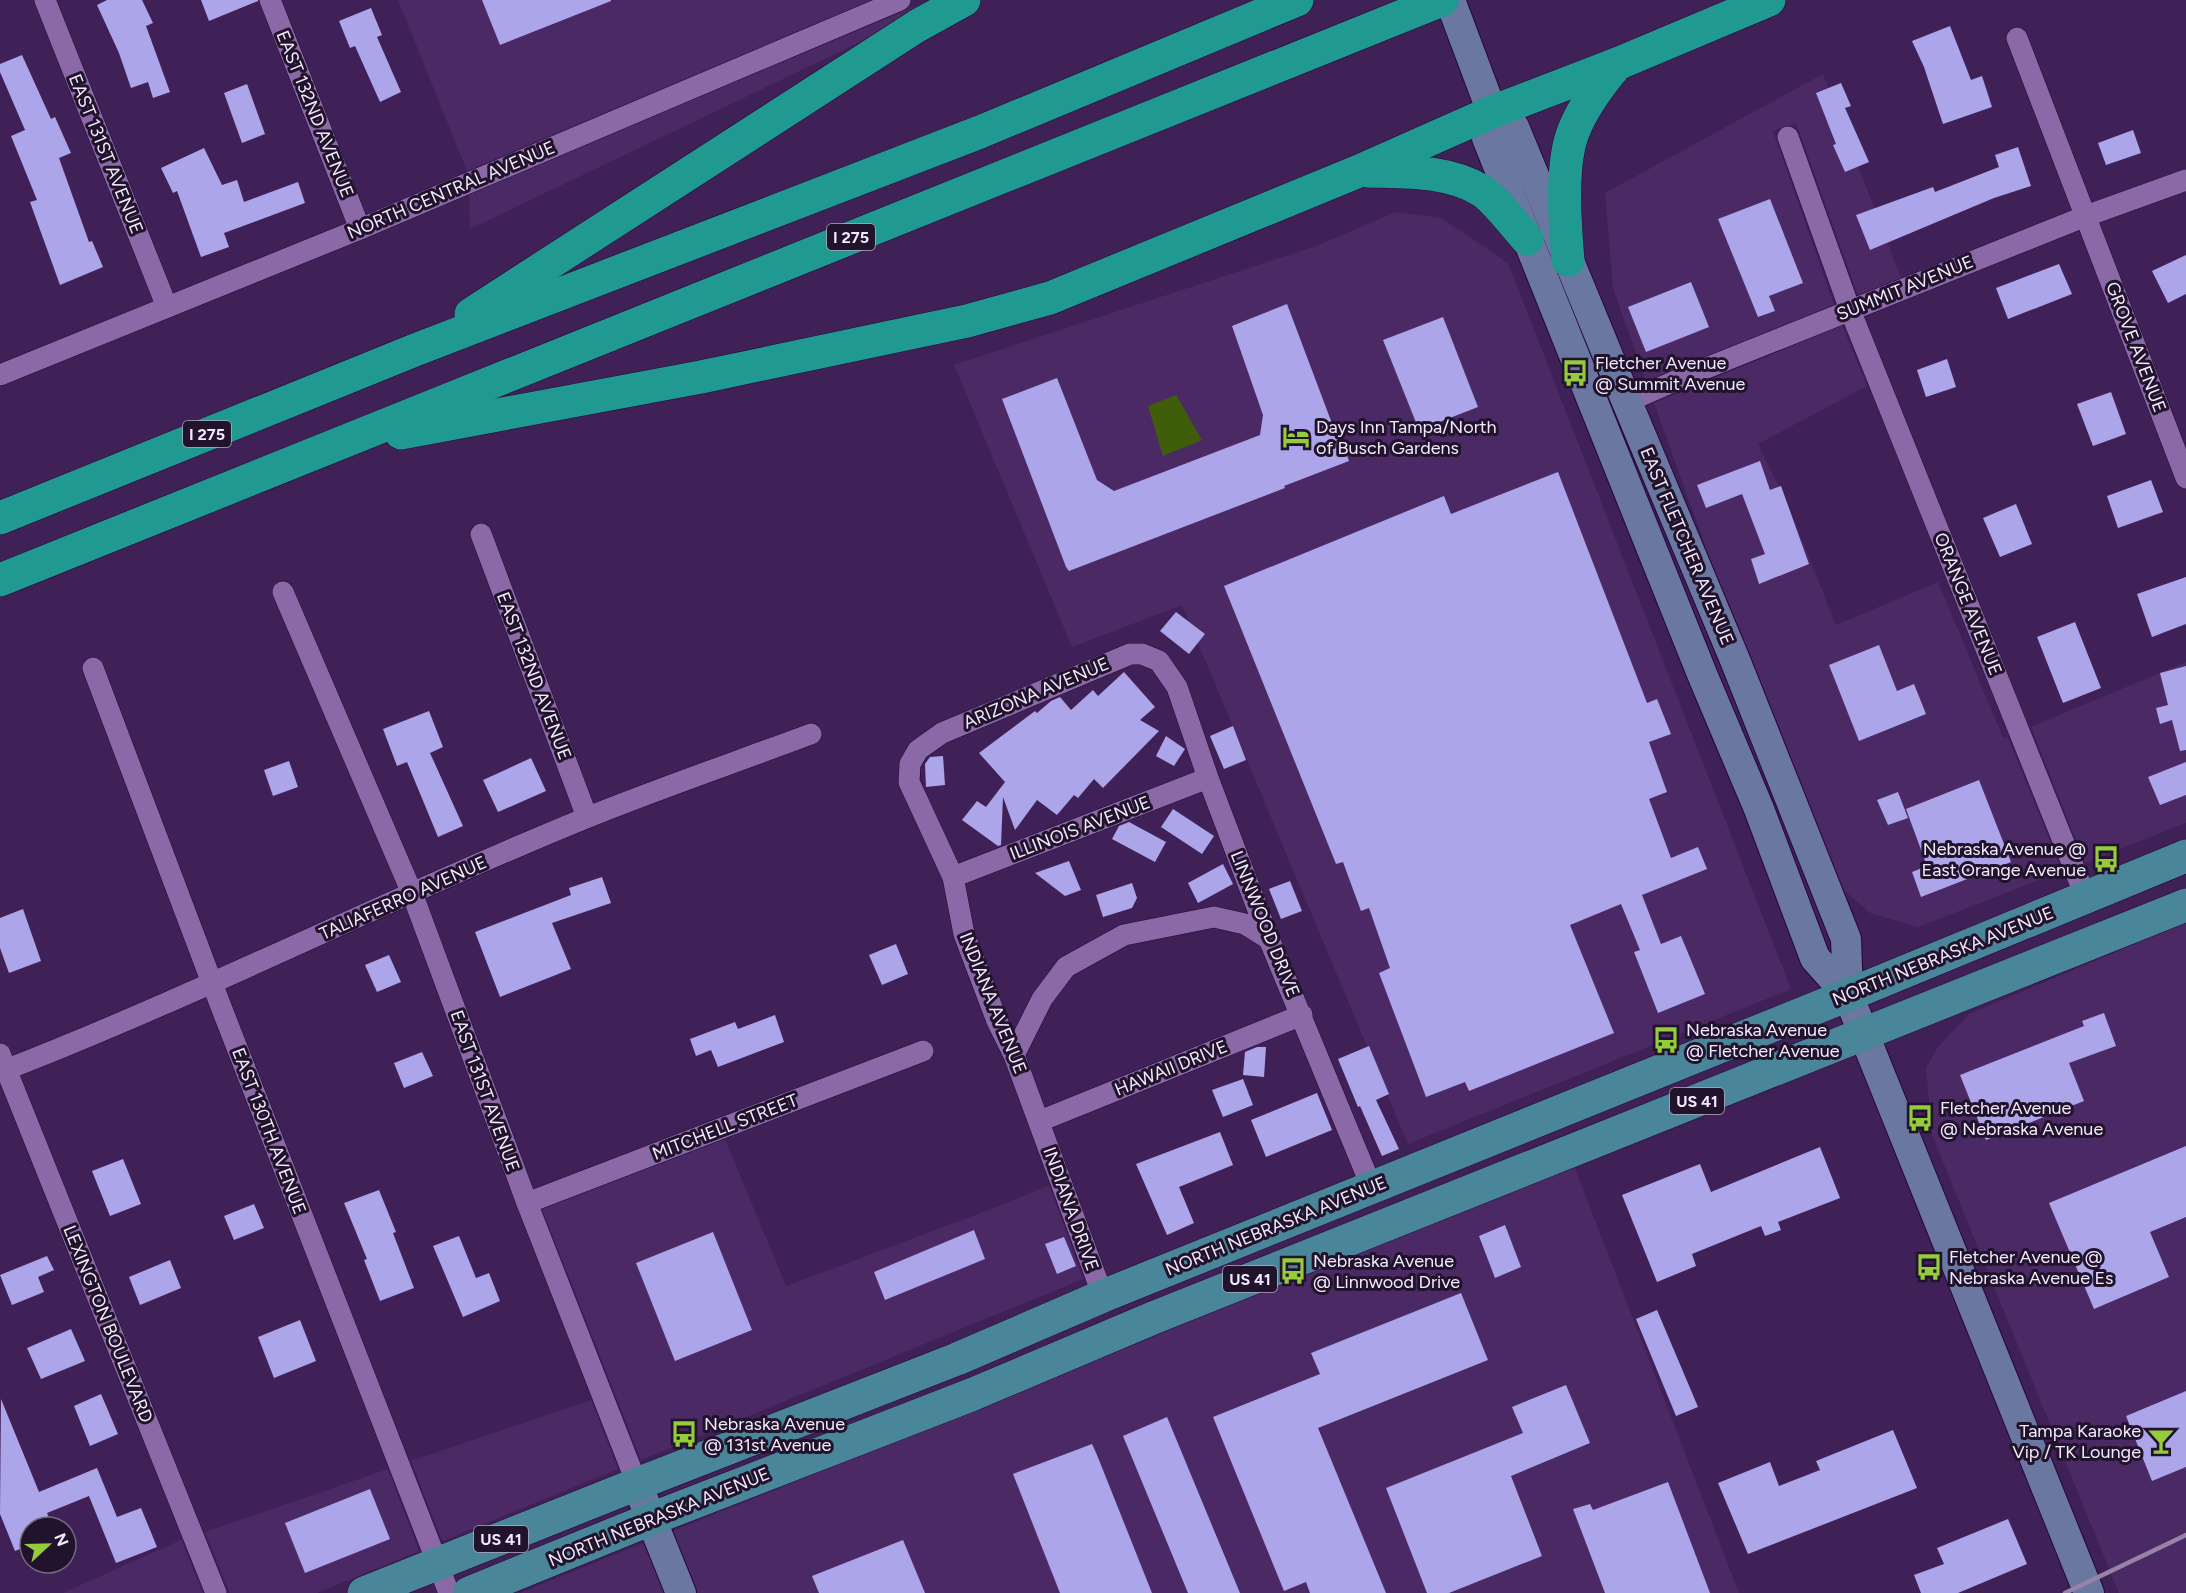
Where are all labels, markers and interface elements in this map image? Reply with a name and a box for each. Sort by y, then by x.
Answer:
street label: EAST 132ND AVENUE [271,27,359,201]
street label: EAST 131ST AVENUE [64,71,148,237]
street label: NORTH CENTRAL AVENUE [344,136,558,244]
road number: I 275 [827,224,875,250]
street label: SUMMIT AVENUE [1833,251,1977,325]
street label: GROVE AVENUE [2101,279,2171,415]
place label: Fletcher Avenue @ Summit Avenue [1595,352,1745,395]
bus stop icon: Fletcher Avenue @ Summit Avenue [1560,358,1590,388]
place label: Days Inn Tampa/North of Busch Gardens [1316,416,1497,459]
road number: I 275 [183,421,231,447]
hotel icon: Days Inn Tampa/North of Busch Gardens [1281,422,1311,452]
street label: EAST FLETCHER AVENUE [1635,444,1739,648]
street label: ORANGE AVENUE [1929,529,2007,679]
street label: EAST 132ND AVENUE [492,589,576,763]
street label: ARIZONA AVENUE [960,652,1112,734]
street label: ILLINOIS AVENUE [1007,791,1153,865]
place label: Nebraska Avenue @ East Orange Avenue [1922,838,2086,881]
bus stop icon: Nebraska Avenue @ East Orange Avenue [2091,844,2121,874]
street label: LINNWOOD DRIVE [1226,848,1304,1000]
street label: TALIAFERRO AVENUE [316,851,490,945]
street label: NORTH NEBRASKA AVENUE [1829,901,2057,1011]
street label: INDIANA AVENUE [955,929,1031,1077]
street label: EAST 131ST AVENUE [446,1007,524,1175]
place label: Nebraska Avenue @ Fletcher Avenue [1686,1019,1840,1062]
bus stop icon: Nebraska Avenue @ Fletcher Avenue [1651,1025,1681,1055]
street label: HAWAII DRIVE [1111,1035,1231,1101]
street label: EAST 130TH AVENUE [227,1045,311,1217]
road number: US 41 [1670,1088,1724,1114]
street label: MITCHELL STREET [649,1089,801,1165]
place label: Fletcher Avenue @ Nebraska Avenue [1940,1097,2103,1140]
bus stop icon: Fletcher Avenue @ Nebraska Avenue [1905,1103,1935,1133]
street label: INDIANA DRIVE [1038,1144,1104,1274]
street label: NORTH NEBRASKA AVENUE [1162,1171,1390,1281]
street label: LEXINGTON BOULEVARD [58,1222,158,1426]
place label: Fletcher Avenue @ Nebraska Avenue Es [1949,1246,2113,1289]
place label: Nebraska Avenue @ Linnwood Drive [1313,1250,1460,1293]
bus stop icon: Fletcher Avenue @ Nebraska Avenue Es [1914,1252,1944,1282]
bus stop icon: Nebraska Avenue @ Linnwood Drive [1278,1256,1308,1286]
road number: US 41 [1223,1266,1277,1292]
place label: Nebraska Avenue @ 131st Avenue [704,1413,845,1456]
bus stop icon: Nebraska Avenue @ 131st Avenue [669,1419,699,1449]
place label: Tampa Karaoke Vip / TK Lounge [2012,1420,2141,1463]
bar icon: Tampa Karaoke Vip / TK Lounge [2146,1426,2176,1456]
street label: NORTH NEBRASKA AVENUE [545,1462,773,1572]
north arrow [18,1515,78,1575]
road number: US 41 [474,1526,528,1552]
text: N [50,1530,73,1549]

